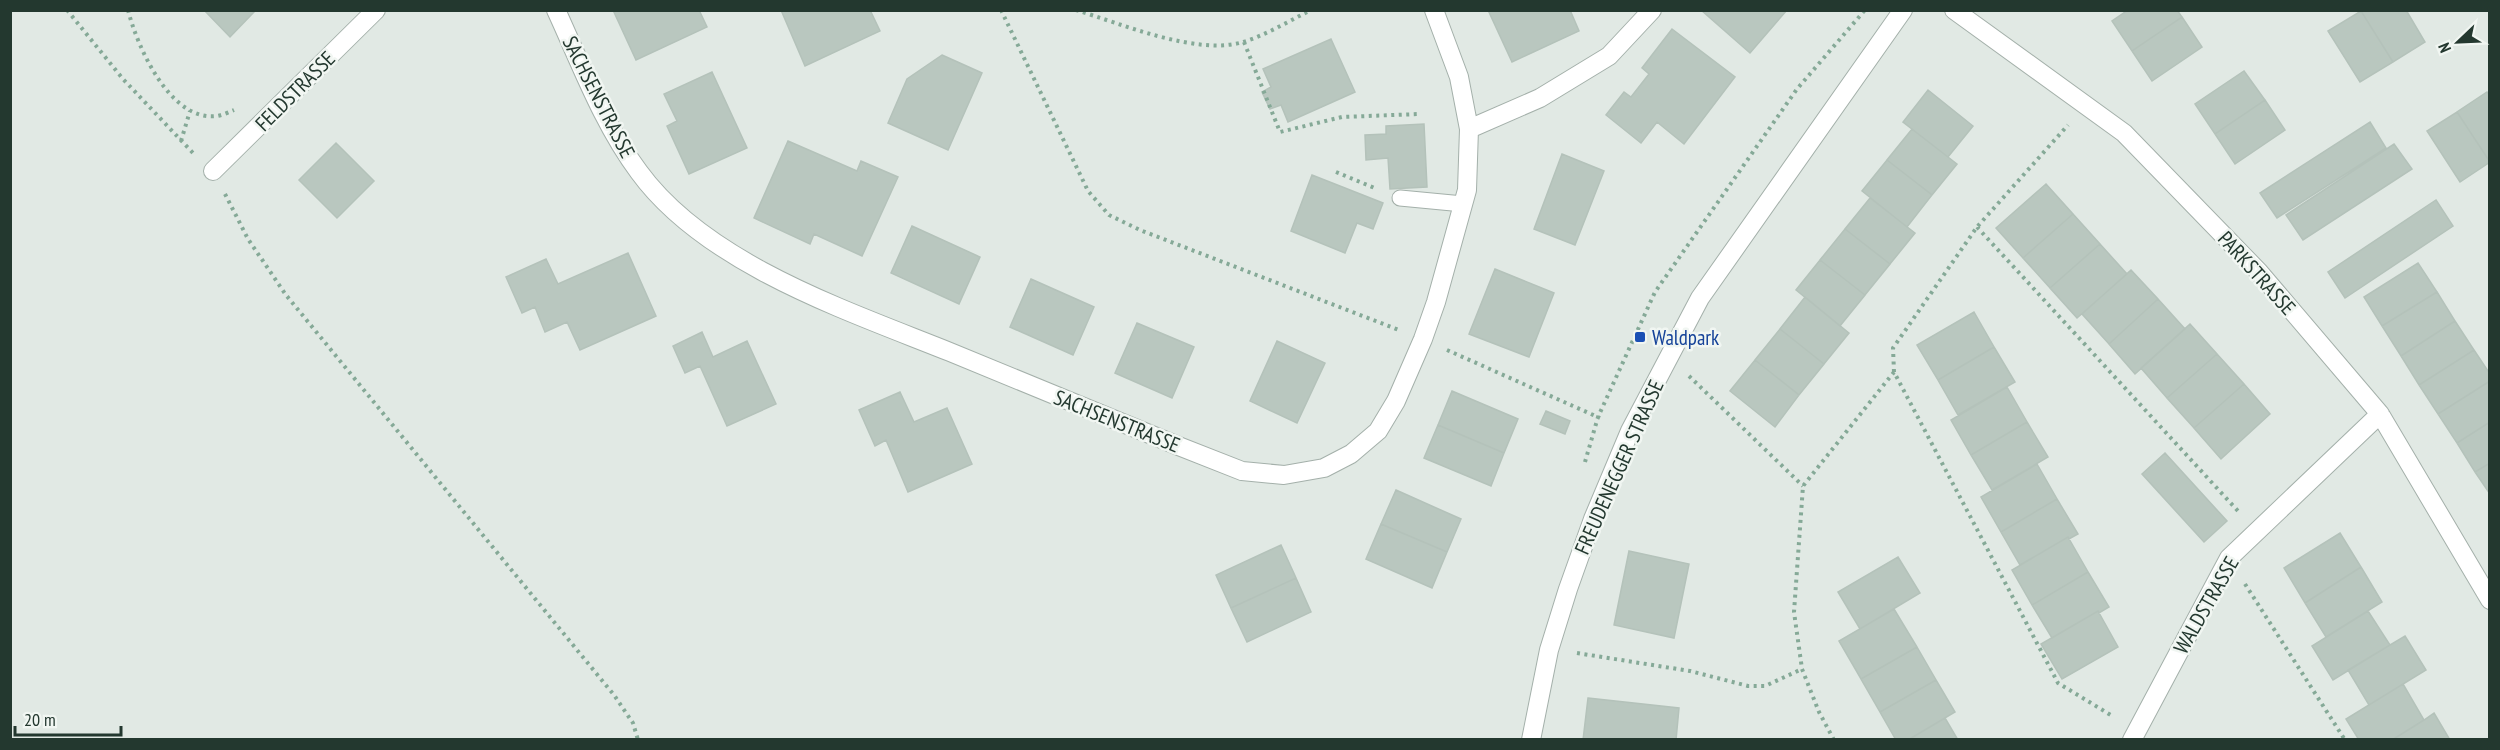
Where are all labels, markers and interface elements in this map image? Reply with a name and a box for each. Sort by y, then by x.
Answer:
north arrow [2428,12,2488,72]
street label: SACHSENSTRASSE [557,31,641,163]
text: N [2433,40,2455,56]
street label: FELDSTRASSE [249,45,341,137]
street label: PARKSTRASSE [2212,225,2302,321]
place label: Waldpark [1652,324,1719,351]
marker: Waldpark [1633,330,1647,344]
street label: FREUDENEGGER STRASSE [1568,376,1670,558]
street label: SACHSENSTRASSE [1050,383,1184,459]
street label: WALDSTRASSE [2167,551,2245,659]
scale bar [15,699,122,737]
text: 20 m [24,708,56,731]

